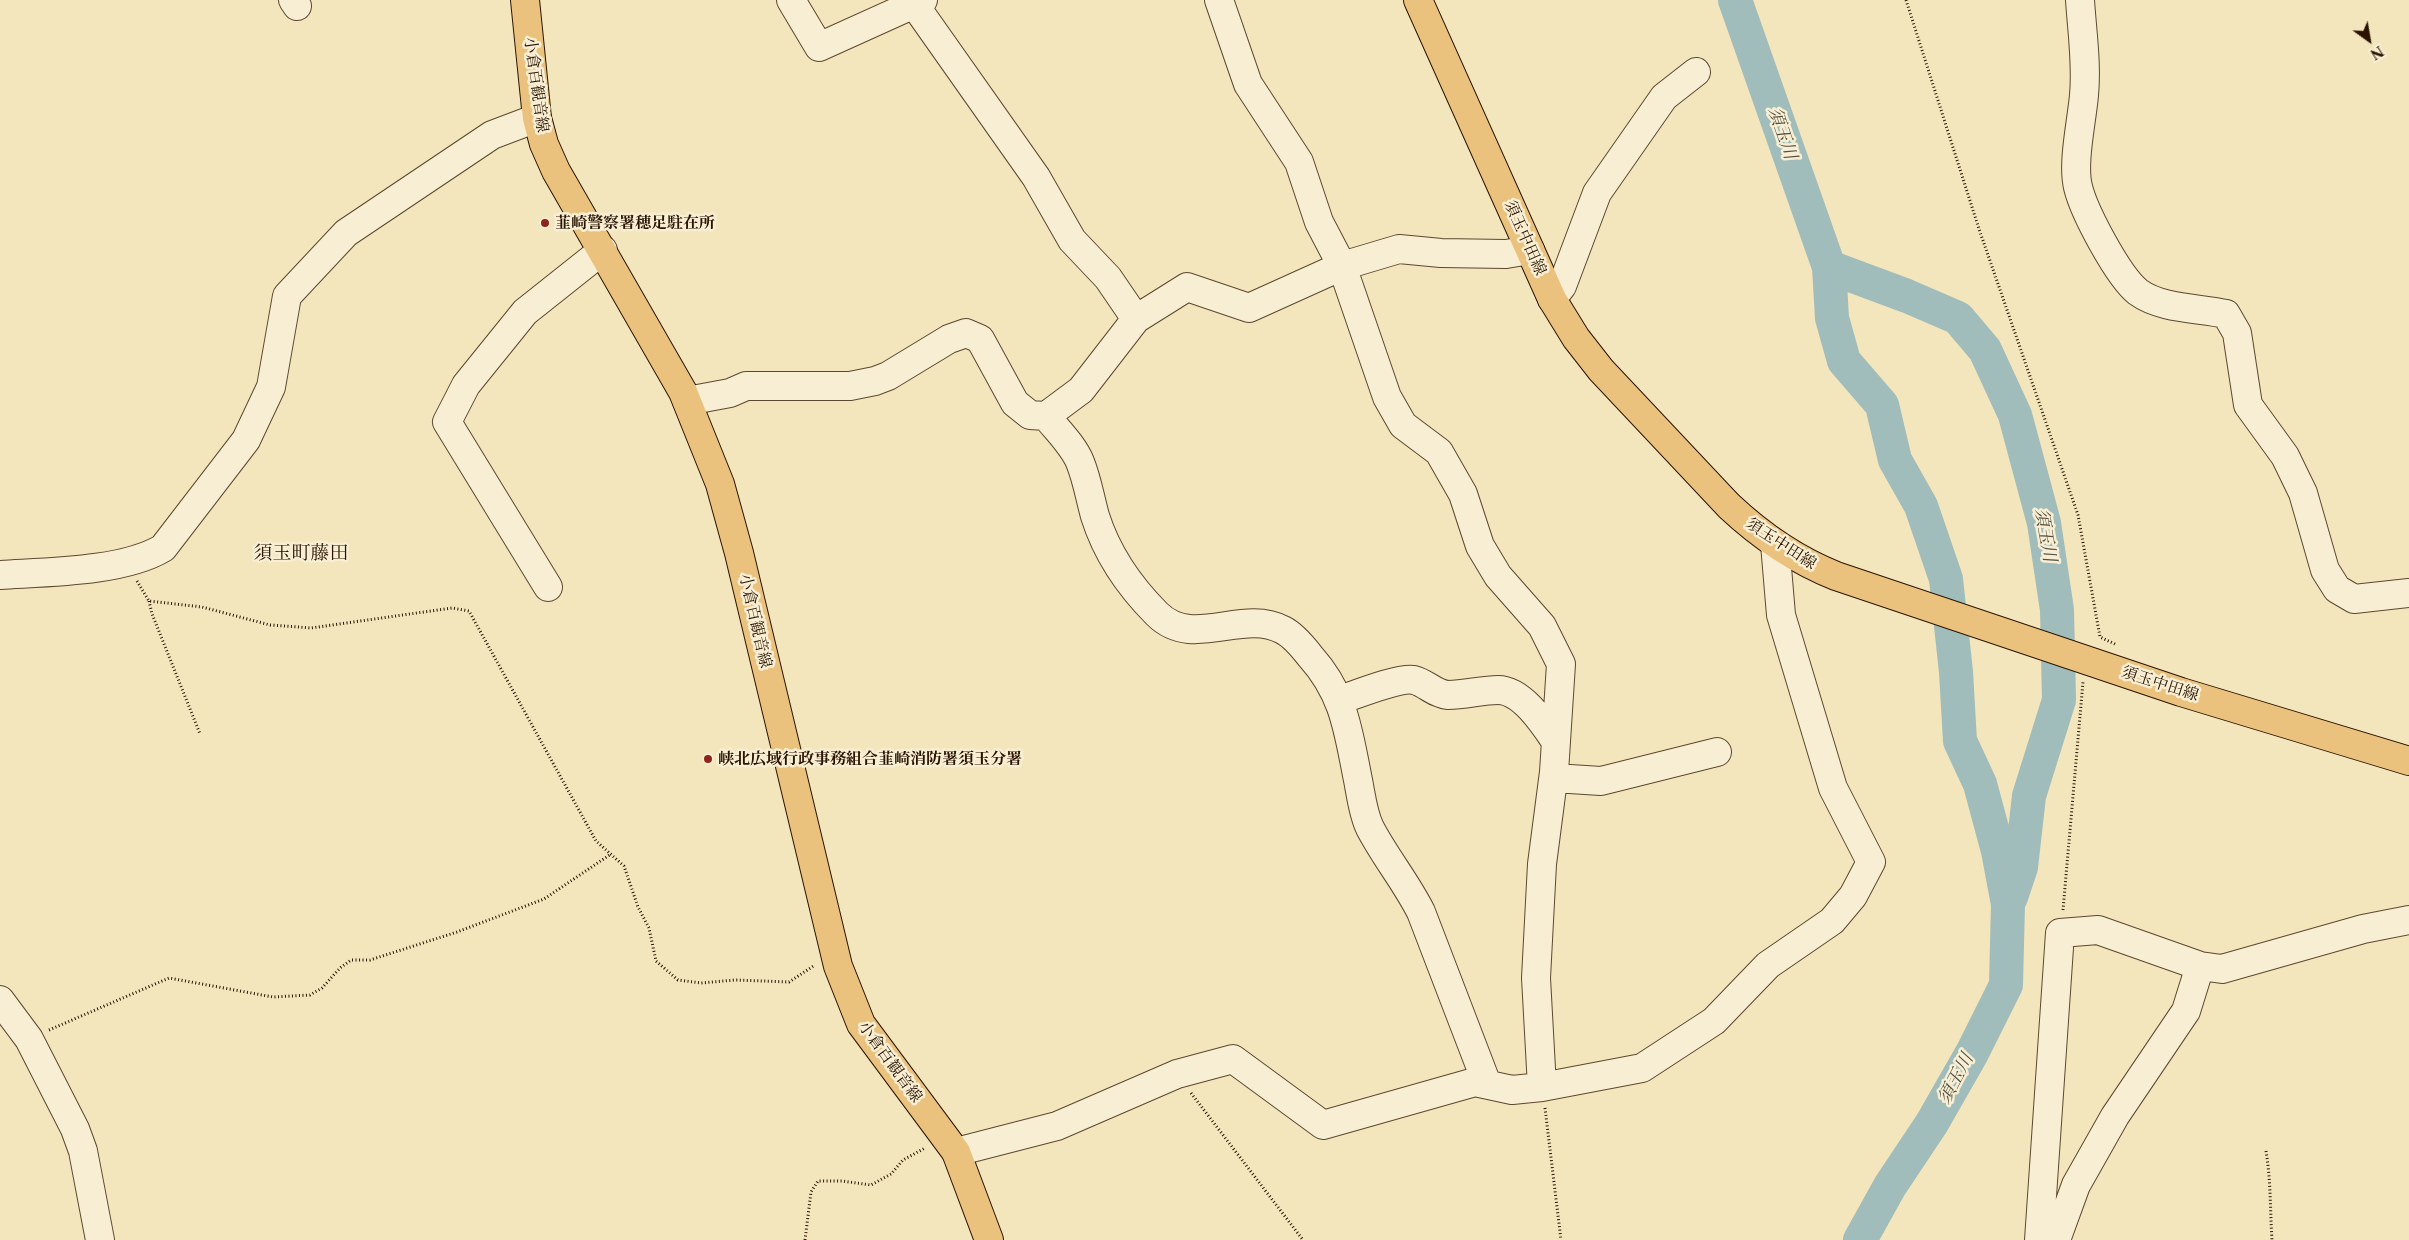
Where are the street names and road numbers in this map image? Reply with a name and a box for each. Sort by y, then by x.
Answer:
street label: 小倉百観音線 [520,36,552,134]
street label: 須玉中田線 [1500,198,1550,278]
street label: 須玉中田線 [1742,514,1820,574]
street label: 小倉百観音線 [735,572,775,670]
street label: 須玉中田線 [2119,663,2201,705]
street label: 小倉百観音線 [854,1018,926,1106]

